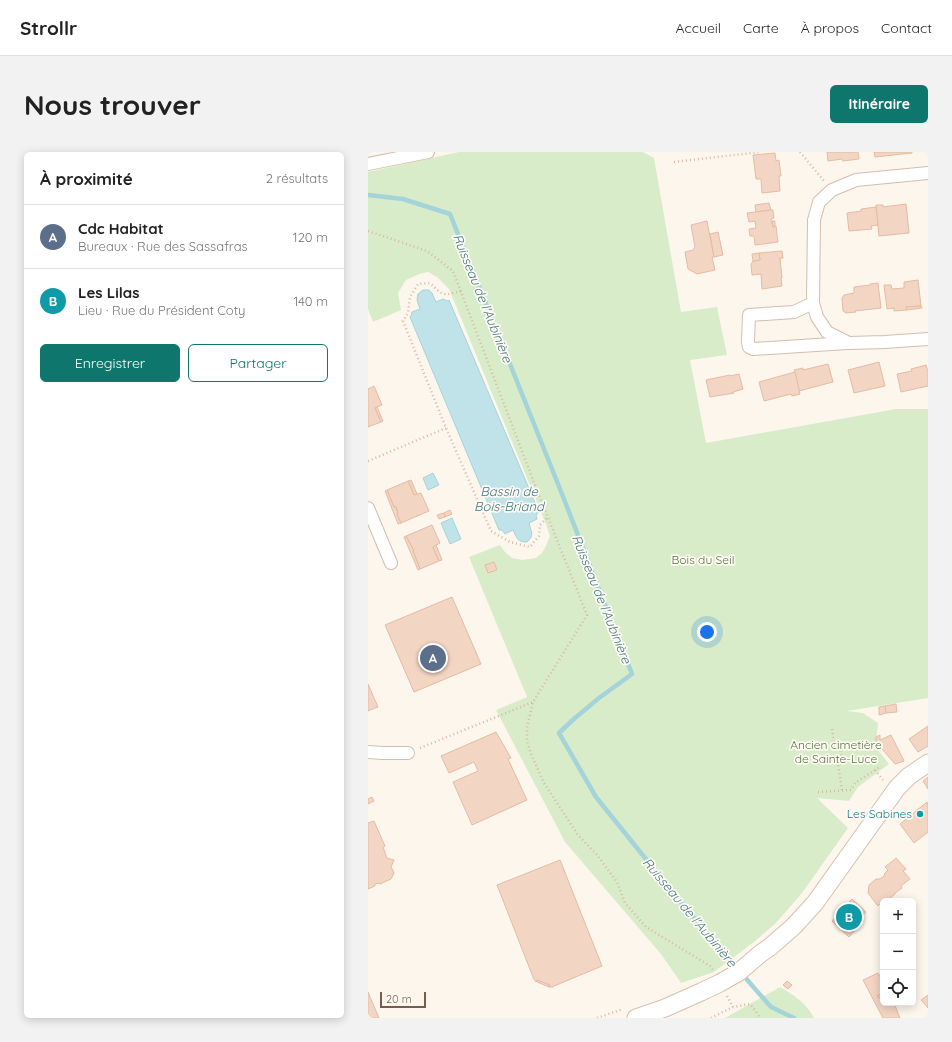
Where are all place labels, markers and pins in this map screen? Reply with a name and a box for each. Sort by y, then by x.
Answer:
pin: A [420,643,446,673]
place label: Les Sabines [847,806,912,821]
marker: Les Sabines [915,809,925,819]
pin: B [836,902,862,932]

